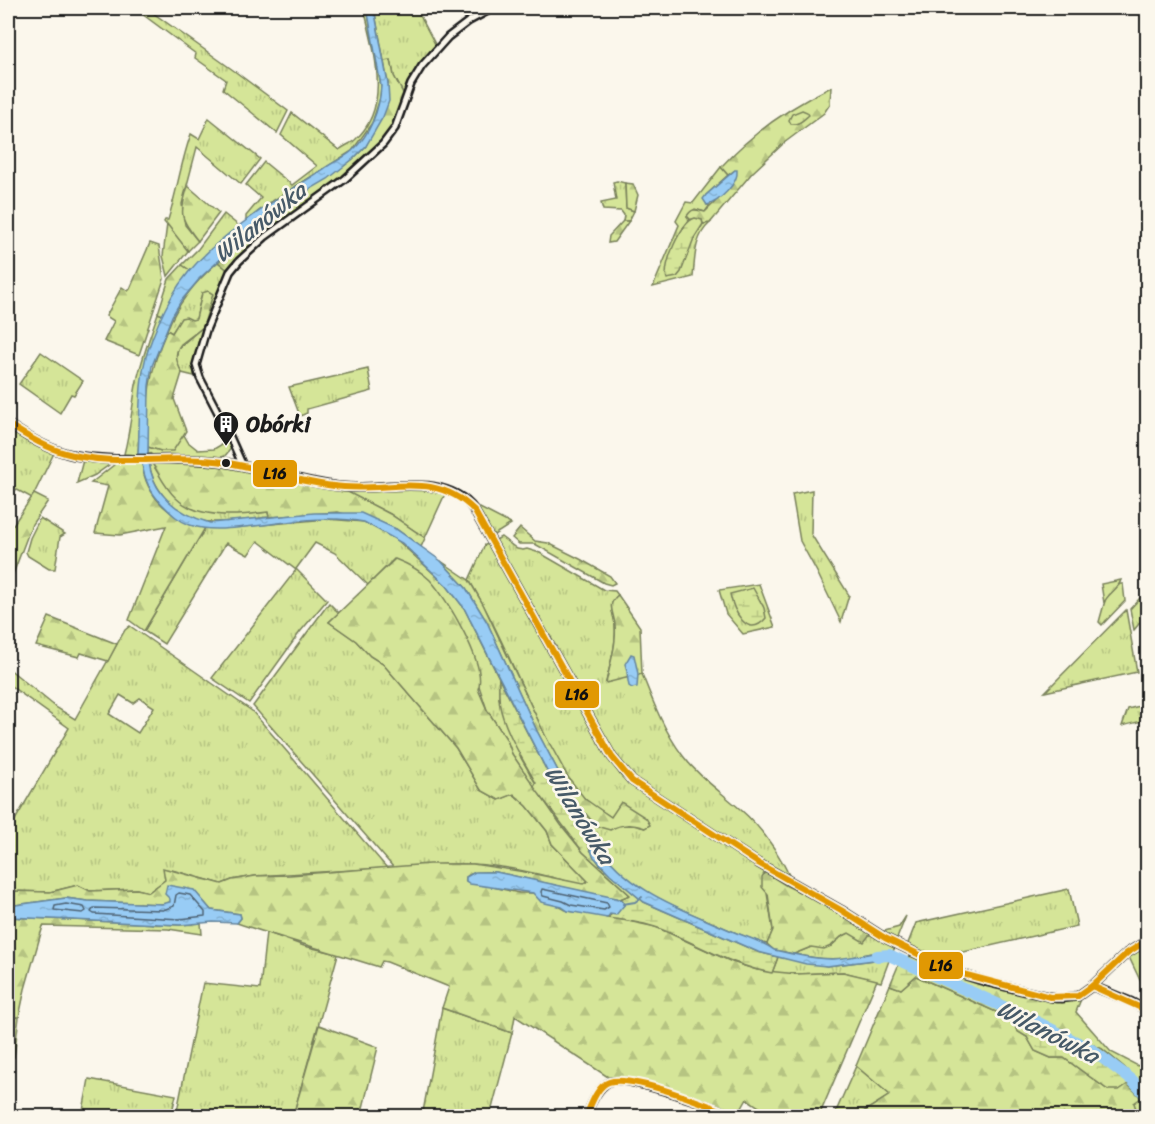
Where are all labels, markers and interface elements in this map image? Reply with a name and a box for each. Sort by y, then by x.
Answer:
water label: Wilanówka [204,170,318,273]
place label: Obórki [246,405,312,444]
building icon: Obórki [211,409,241,447]
unlabelled marker [220,457,232,469]
line badge: L16 [252,459,298,488]
text: L16 [263,459,287,488]
line badge: L16 [554,680,600,709]
text: L16 [565,680,589,709]
water label: Wilanówka [533,757,628,875]
line badge: L16 [918,951,964,980]
text: L16 [929,951,953,980]
water label: Wilanówka [989,988,1109,1077]

